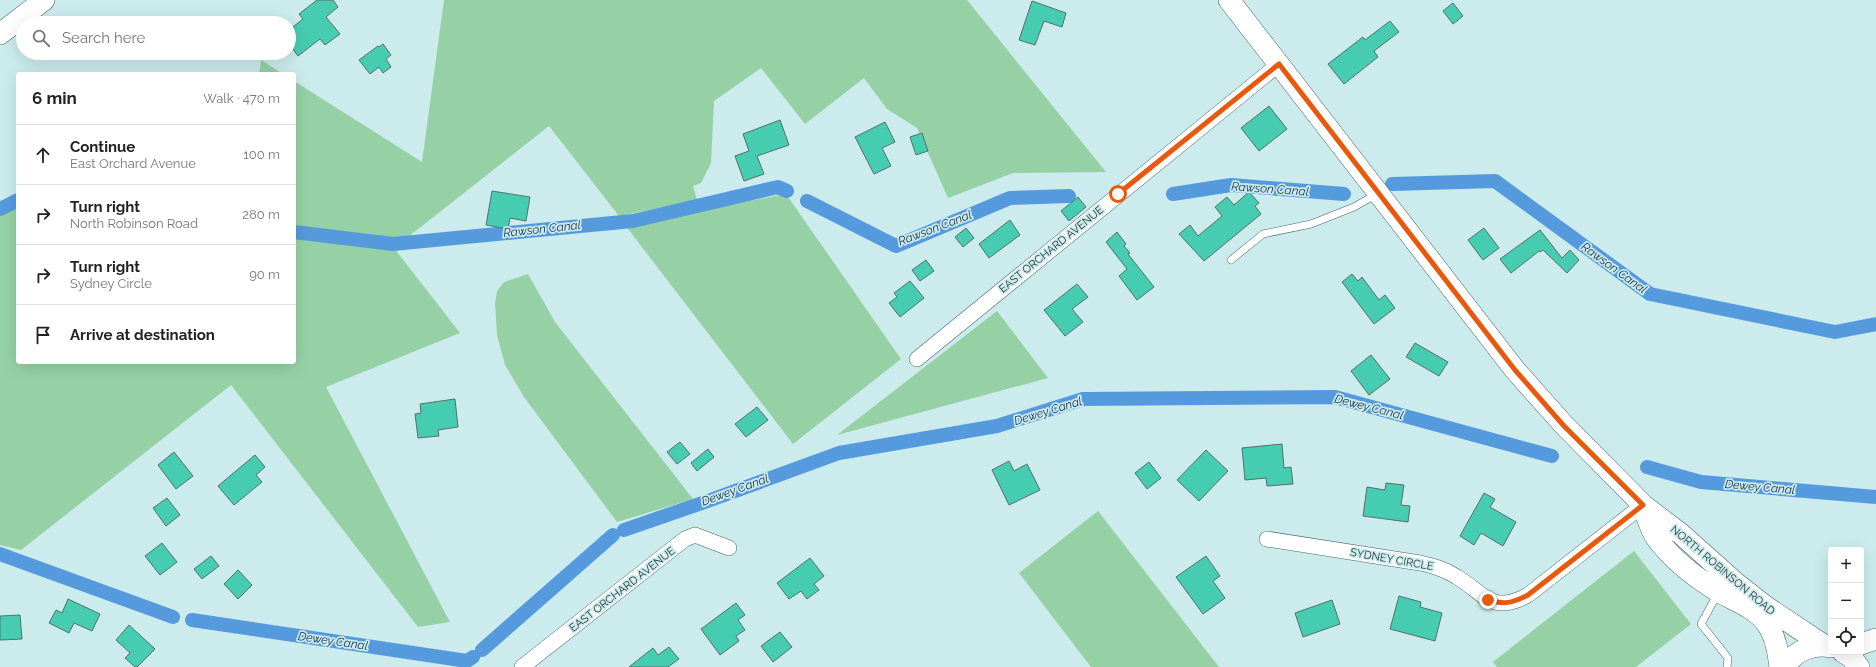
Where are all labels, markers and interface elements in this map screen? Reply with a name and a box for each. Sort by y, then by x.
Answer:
search box [16,16,296,60]
icon: search [30,27,52,49]
text: Search here [62,29,145,47]
text: 6 min [32,88,77,108]
text: Walk · 470 m [203,91,280,106]
text: Continue [70,138,135,156]
icon: ahead [32,144,54,166]
text: 100 m [243,147,280,162]
text: East Orchard Avenue [70,156,196,171]
water label: Rawson Canal [1231,179,1309,199]
route start [1109,185,1127,203]
text: Turn right [70,198,140,216]
street label: EAST ORCHARD AVENUE [997,203,1106,295]
icon: right [32,204,54,226]
text: 280 m [242,207,280,222]
water label: Rawson Canal [896,208,974,248]
text: North Robinson Road [70,216,198,231]
water label: Rawson Canal [503,218,581,240]
water label: Rawson Canal [1578,239,1650,297]
text: Turn right [70,258,140,276]
icon: right [32,264,54,286]
text: 90 m [249,267,280,282]
text: Sydney Circle [70,276,152,291]
icon: arrive [32,324,54,346]
text: Arrive at destination [70,326,215,344]
water label: Dewey Canal [1333,392,1405,422]
water label: Dewey Canal [1012,394,1084,428]
water label: Dewey Canal [699,471,771,509]
water label: Dewey Canal [1724,477,1796,497]
street label: NORTH ROBINSON ROAD [1668,523,1778,618]
street label: EAST ORCHARD AVENUE [567,544,678,635]
street label: SYDNEY CIRCLE [1349,546,1435,573]
map controls [1828,547,1864,655]
button: + [1828,547,1864,583]
button: − [1828,583,1864,619]
route end [1479,591,1497,609]
button: locate [1828,619,1864,655]
water label: Dewey Canal [297,629,369,653]

